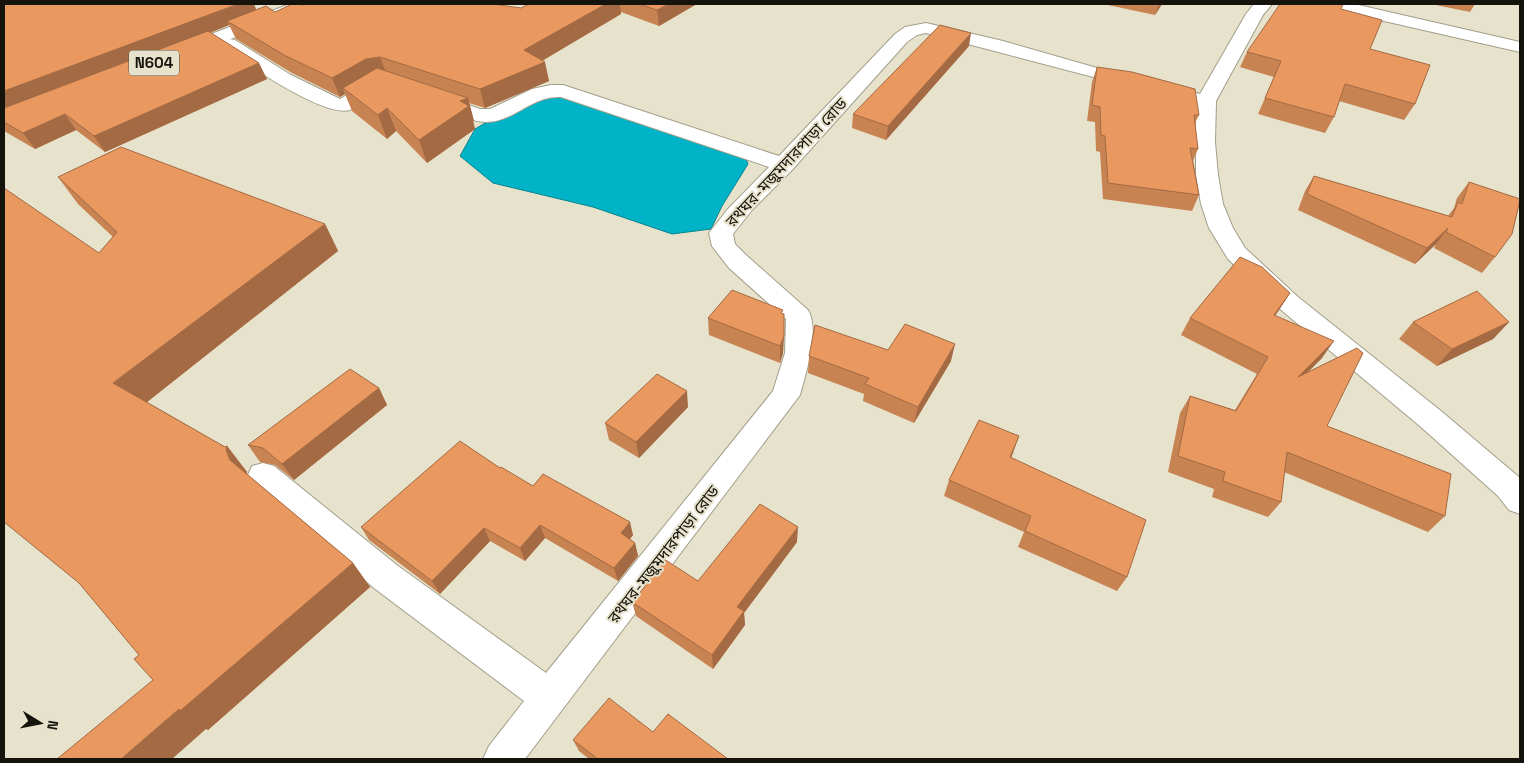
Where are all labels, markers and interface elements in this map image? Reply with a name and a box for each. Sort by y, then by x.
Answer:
road number: N604 [129,50,179,76]
street label: রথঘর-মজুমদারপাড়া রোড [720,93,852,232]
street label: রথঘর-মজুমদারপাড়া রোড [602,481,724,628]
north arrow [15,698,65,748]
text: N [43,719,62,731]

